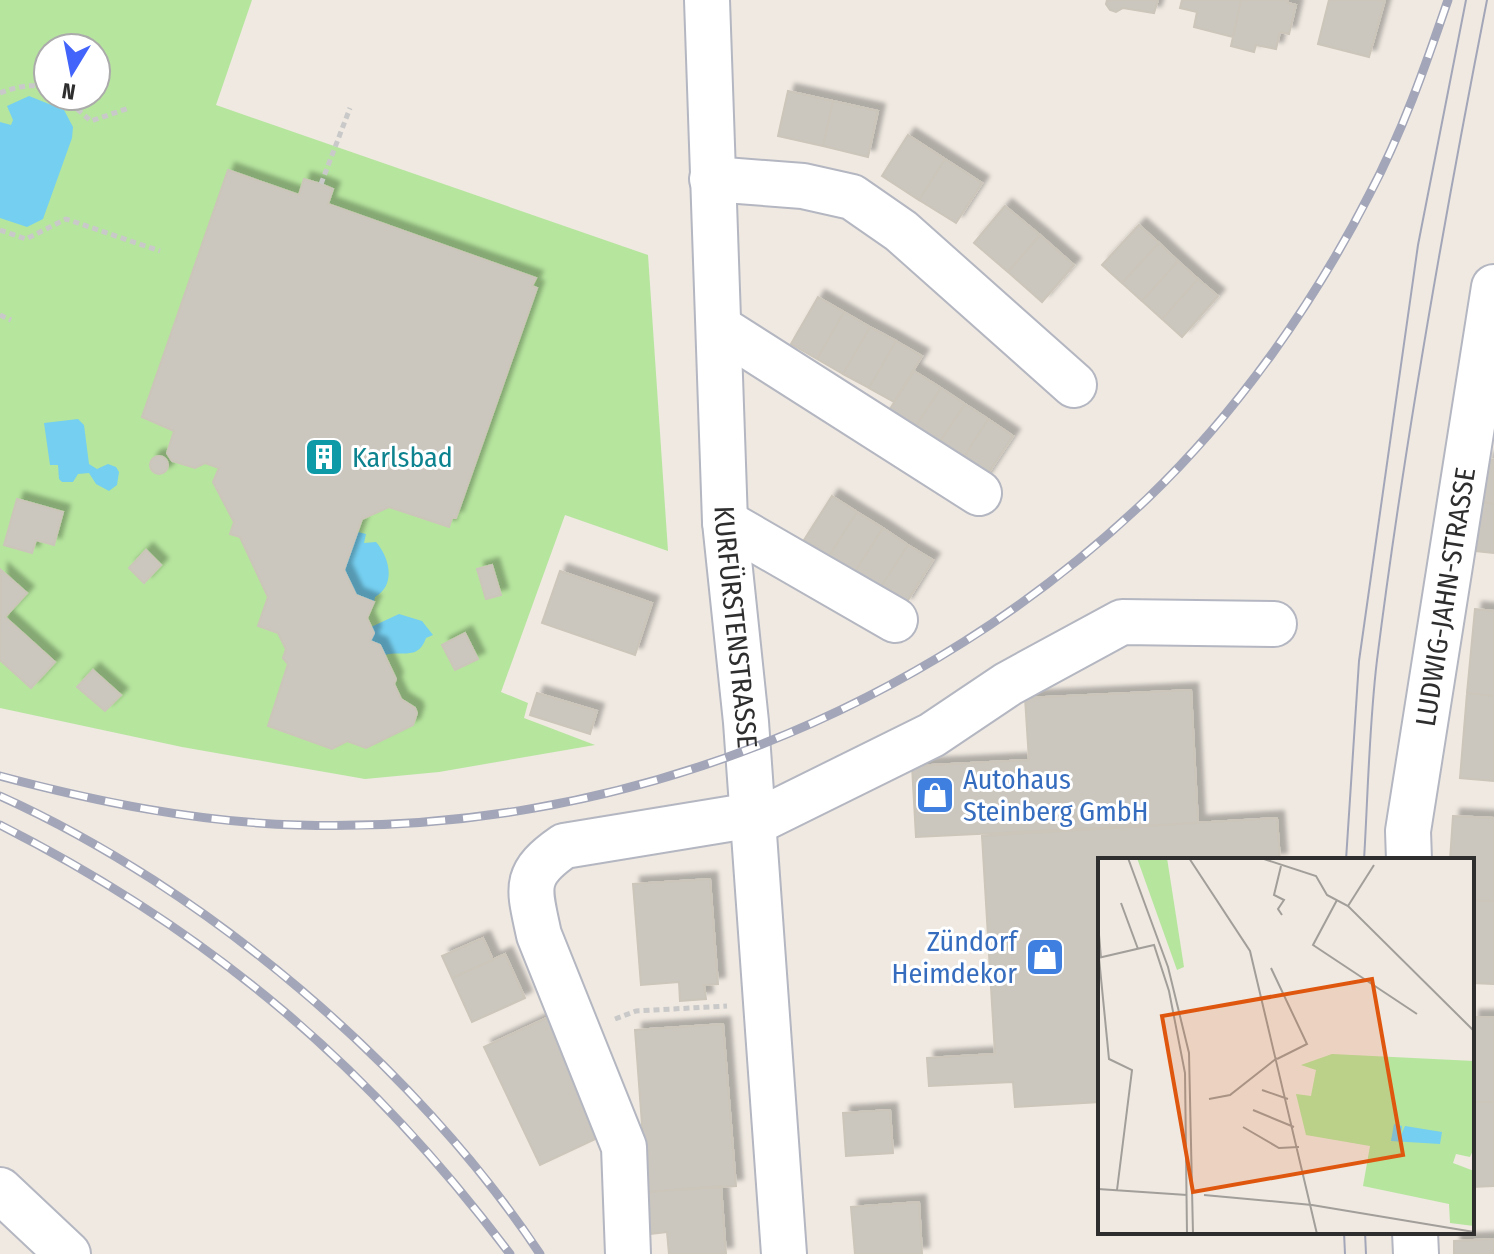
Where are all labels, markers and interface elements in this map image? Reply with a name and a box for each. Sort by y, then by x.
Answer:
north arrow [32,32,112,112]
text: N [60,77,77,106]
building icon: Karlsbad [303,436,345,478]
place label: Karlsbad [352,441,453,474]
street label: LUDWIG-JAHN-STRASSE [1408,465,1482,729]
street label: KURFÜRSTENSTRASSE [708,505,764,749]
place label: Autohaus Steinberg GmbH [963,763,1149,828]
shop icon: Autohaus Steinberg GmbH [914,774,956,816]
inset map [1098,858,1474,1234]
place label: Zündorf Heimdekor [891,925,1019,990]
shop icon: Zündorf Heimdekor [1024,936,1066,978]

